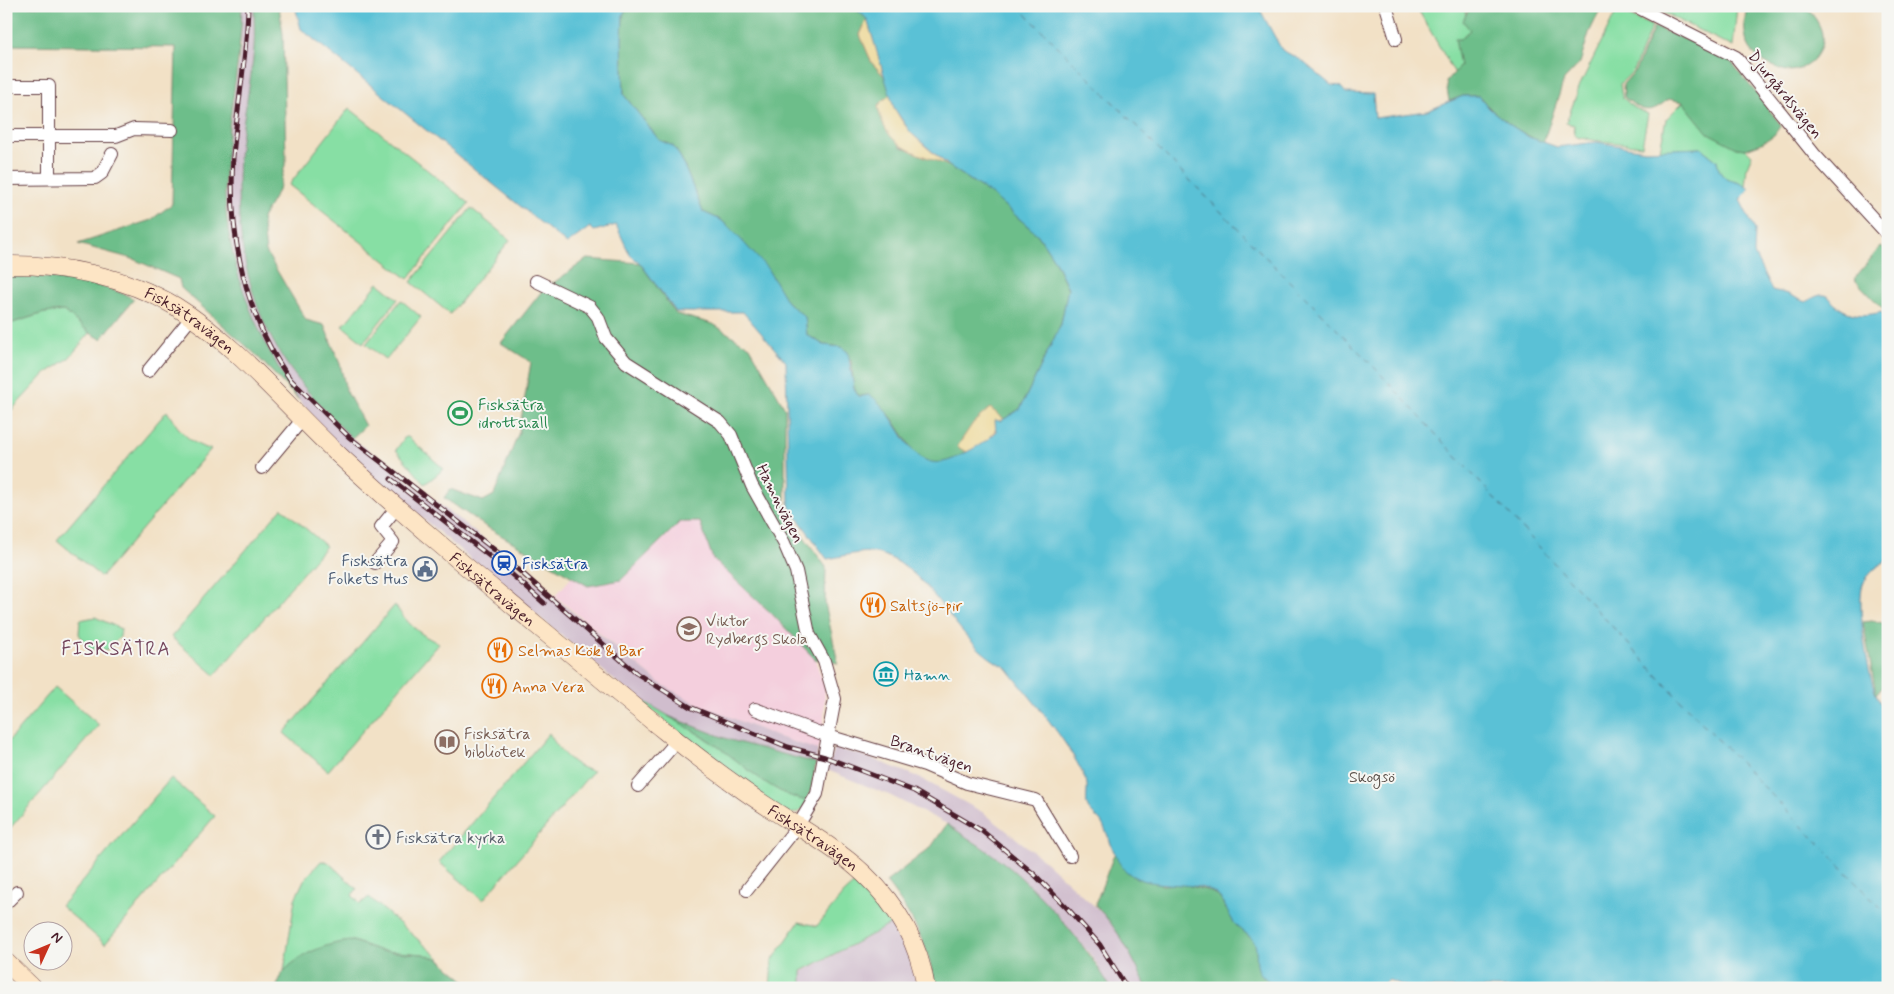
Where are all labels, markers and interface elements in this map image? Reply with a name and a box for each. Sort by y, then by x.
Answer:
street label: Djurgårdsvägen [1743,46,1827,143]
street label: Fisksätravägen [141,283,239,359]
place label: Fisksätra idrottshall [478,395,548,434]
sports icon: Fisksätra idrottshall [447,400,473,426]
street label: Hamnvägen [751,461,809,547]
street label: Fisksätravägen [445,548,539,632]
station icon: Fisksätra [491,550,517,576]
place label: Fisksätra Folkets Hus [328,551,408,590]
place label: Fisksätra [522,554,589,575]
public building icon: Fisksätra Folkets Hus [412,556,438,582]
restaurant icon: Saltsjö-pir [860,592,886,618]
place label: Saltsjö-pir [890,596,963,617]
place label: Viktor Rydbergs Skola [706,611,808,651]
school or university icon: Viktor Rydbergs Skola [676,616,702,642]
district label: FISKSÄTRA [61,637,171,662]
restaurant icon: Selmas Kök & Bar [487,637,513,663]
place label: Selmas Kök & Bar [518,641,644,662]
museum icon: Hamn [873,661,899,687]
place label: Hamn [904,665,951,686]
restaurant icon: Anna Vera [481,673,507,699]
place label: Anna Vera [512,677,585,698]
place label: Fisksätra bibliotek [464,724,531,763]
library icon: Fisksätra bibliotek [434,729,460,755]
street label: Brantvägen [887,730,976,778]
park label: Skogsö [1349,767,1395,789]
street label: Fisksätravägen [763,801,863,877]
church icon: Fisksätra kyrka [365,824,391,850]
place label: Fisksätra kyrka [396,828,505,849]
north arrow [22,922,72,972]
text: N [47,928,66,947]

